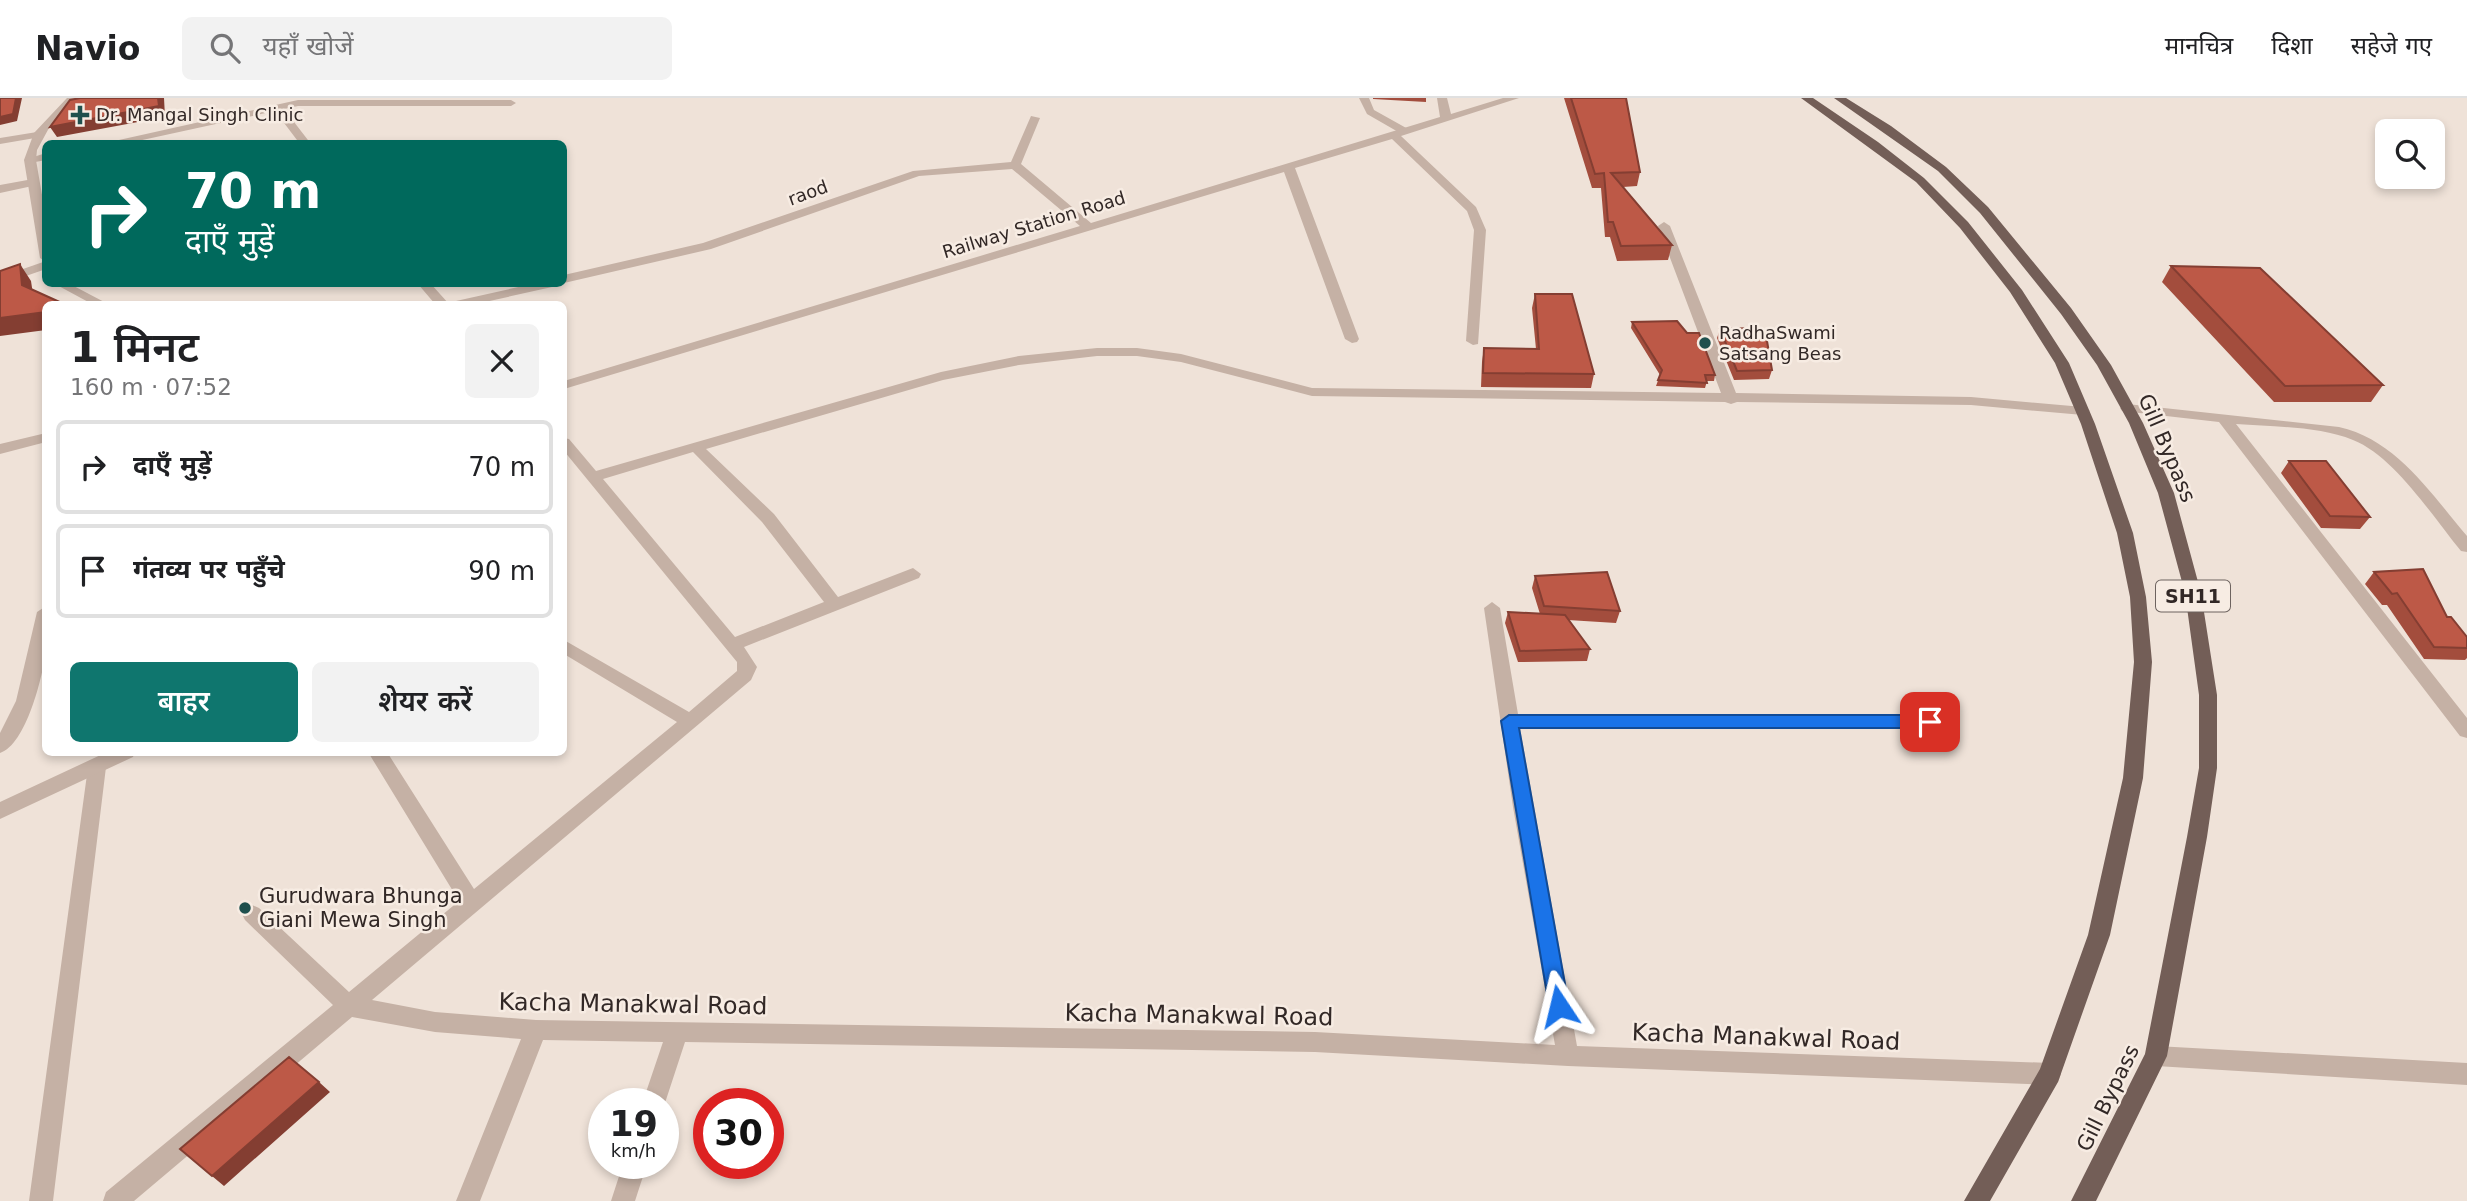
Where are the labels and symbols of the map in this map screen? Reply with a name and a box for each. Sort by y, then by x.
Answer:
place label: Dr. Mangal Singh Clinic [96,104,303,125]
marker: Dr. Mangal Singh Clinic [70,105,90,125]
street label: raod [785,176,831,209]
street label: Railway Station Road [940,187,1128,262]
place label: RadhaSwami Satsang Beas [1719,322,1841,364]
marker: RadhaSwami Satsang Beas [1697,335,1713,351]
street label: Gill Bypass [2133,390,2201,506]
road number: SH11 [2156,580,2230,611]
pin [1900,692,1960,752]
place label: Gurudwara Bhunga Giani Mewa Singh [259,884,463,932]
marker: Gurudwara Bhunga Giani Mewa Singh [237,900,253,916]
position arrow [1522,969,1596,1043]
street label: Kacha Manakwal Road [498,988,768,1020]
street label: Kacha Manakwal Road [1064,999,1334,1031]
street label: Kacha Manakwal Road [1631,1018,1901,1056]
street label: Gill Bypass [2072,1041,2144,1155]
speed limit sign: 30 [693,1088,784,1179]

